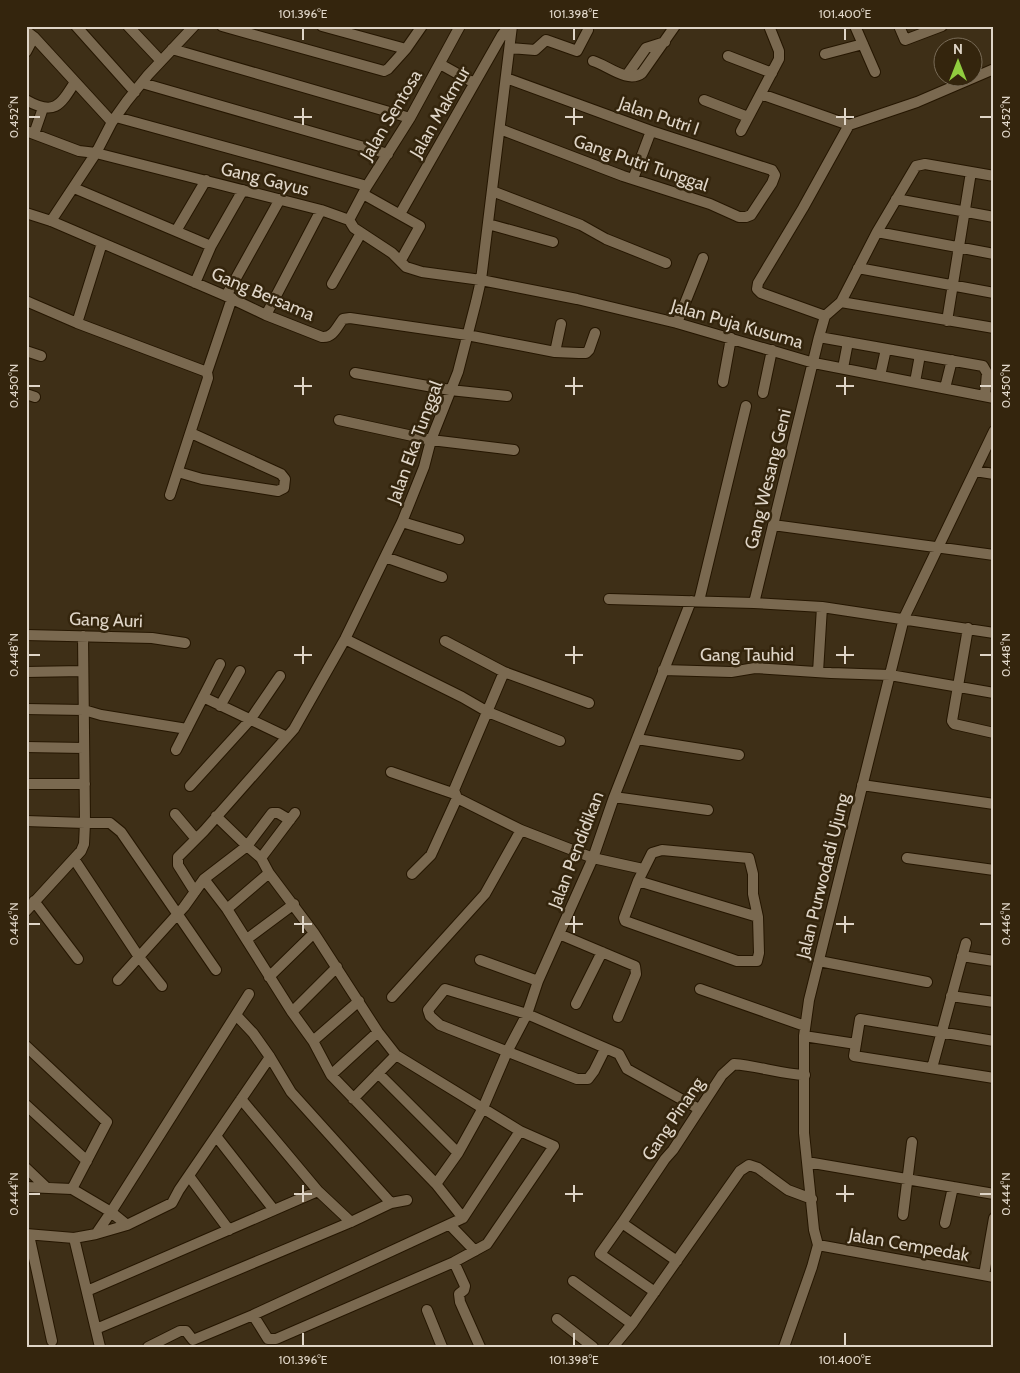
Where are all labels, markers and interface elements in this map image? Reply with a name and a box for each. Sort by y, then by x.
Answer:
text: 101.396°E [279,6,328,21]
text: 101.398°E [549,6,599,21]
text: 101.400°E [819,6,872,21]
north arrow [932,38,982,88]
text: N [953,40,963,58]
street label: Jalan Makmur [404,62,475,163]
street label: Jalan Sentosa [355,65,427,165]
street label: Jalan Putri I [615,92,702,140]
text: 0.452°N [6,96,21,138]
text: 0.452°N [998,96,1013,138]
street label: Gang Putri Tunggal [571,130,712,197]
street label: Gang Gayus [219,157,311,201]
street label: Gang Bersama [208,262,318,326]
street label: Jalan Puja Kusuma [667,294,806,354]
text: 0.450°N [6,364,21,408]
text: 0.450°N [998,364,1013,408]
street label: Jalan Eka Tunggal [382,377,448,507]
street label: Gang Wesang Geni [740,407,796,551]
street label: Gang Auri [69,608,143,632]
text: 0.448°N [6,633,21,677]
text: 0.448°N [998,633,1013,677]
street label: Gang Tauhid [700,644,794,666]
street label: Jalan Pendidikan [543,788,608,913]
street label: Jalan Purwodadi Ujung [792,790,854,962]
text: 0.446°N [6,902,21,946]
text: 0.446°N [998,902,1013,946]
street label: Gang Pinang [637,1072,709,1165]
text: 0.444°N [6,1172,21,1216]
text: 0.444°N [998,1172,1013,1216]
street label: Jalan Cempedak [846,1223,972,1267]
text: 101.396°E [279,1352,328,1367]
text: 101.398°E [549,1352,599,1367]
text: 101.400°E [819,1352,872,1367]

